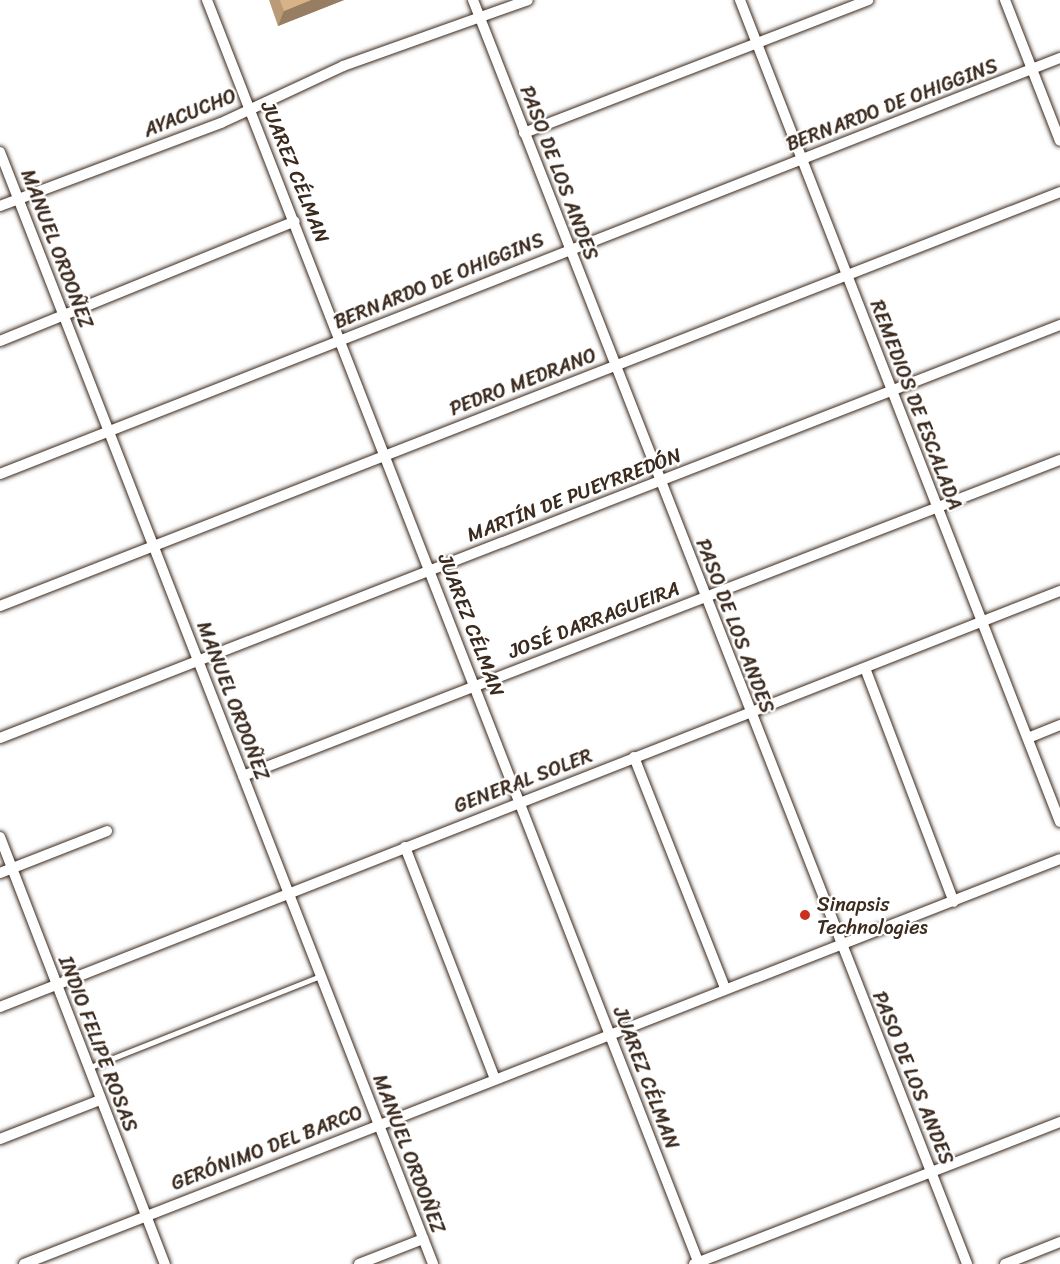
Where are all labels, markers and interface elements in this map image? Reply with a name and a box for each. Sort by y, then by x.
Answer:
street label: BERNARDO DE OHIGGINS [784,54,1000,156]
street label: PASO DE LOS ANDES [515,83,603,263]
street label: AYACUCHO [140,84,240,142]
street label: JUAREZ CÉLMAN [256,98,334,246]
street label: MANUEL ORDOÑEZ [16,166,98,332]
street label: BERNARDO DE OHIGGINS [331,228,547,334]
street label: REMEDIOS DE ESCALADA [864,296,968,514]
street label: PEDRO MEDRANO [446,343,600,421]
street label: MARTÍN DE PUEYRREDÓN [463,443,685,547]
street label: PASO DE LOS ANDES [691,536,779,716]
street label: JUAREZ CÉLMAN [433,550,509,700]
street label: JOSÉ DARRAGUEIRA [505,576,683,664]
street label: MANUEL ORDOÑEZ [192,618,274,784]
street label: GENERAL SOLER [451,744,595,818]
place label: Sinapsis Technologies [817,892,928,939]
marker: Sinapsis Technologies [798,908,812,922]
street label: INDIO FELIPE ROSAS [54,954,142,1134]
street label: PASO DE LOS ANDES [868,989,958,1167]
street label: JUAREZ CÉLMAN [608,1003,684,1153]
street label: MANUEL ORDOÑEZ [368,1071,450,1237]
street label: GERÓNIMO DEL BARCO [168,1100,366,1196]

